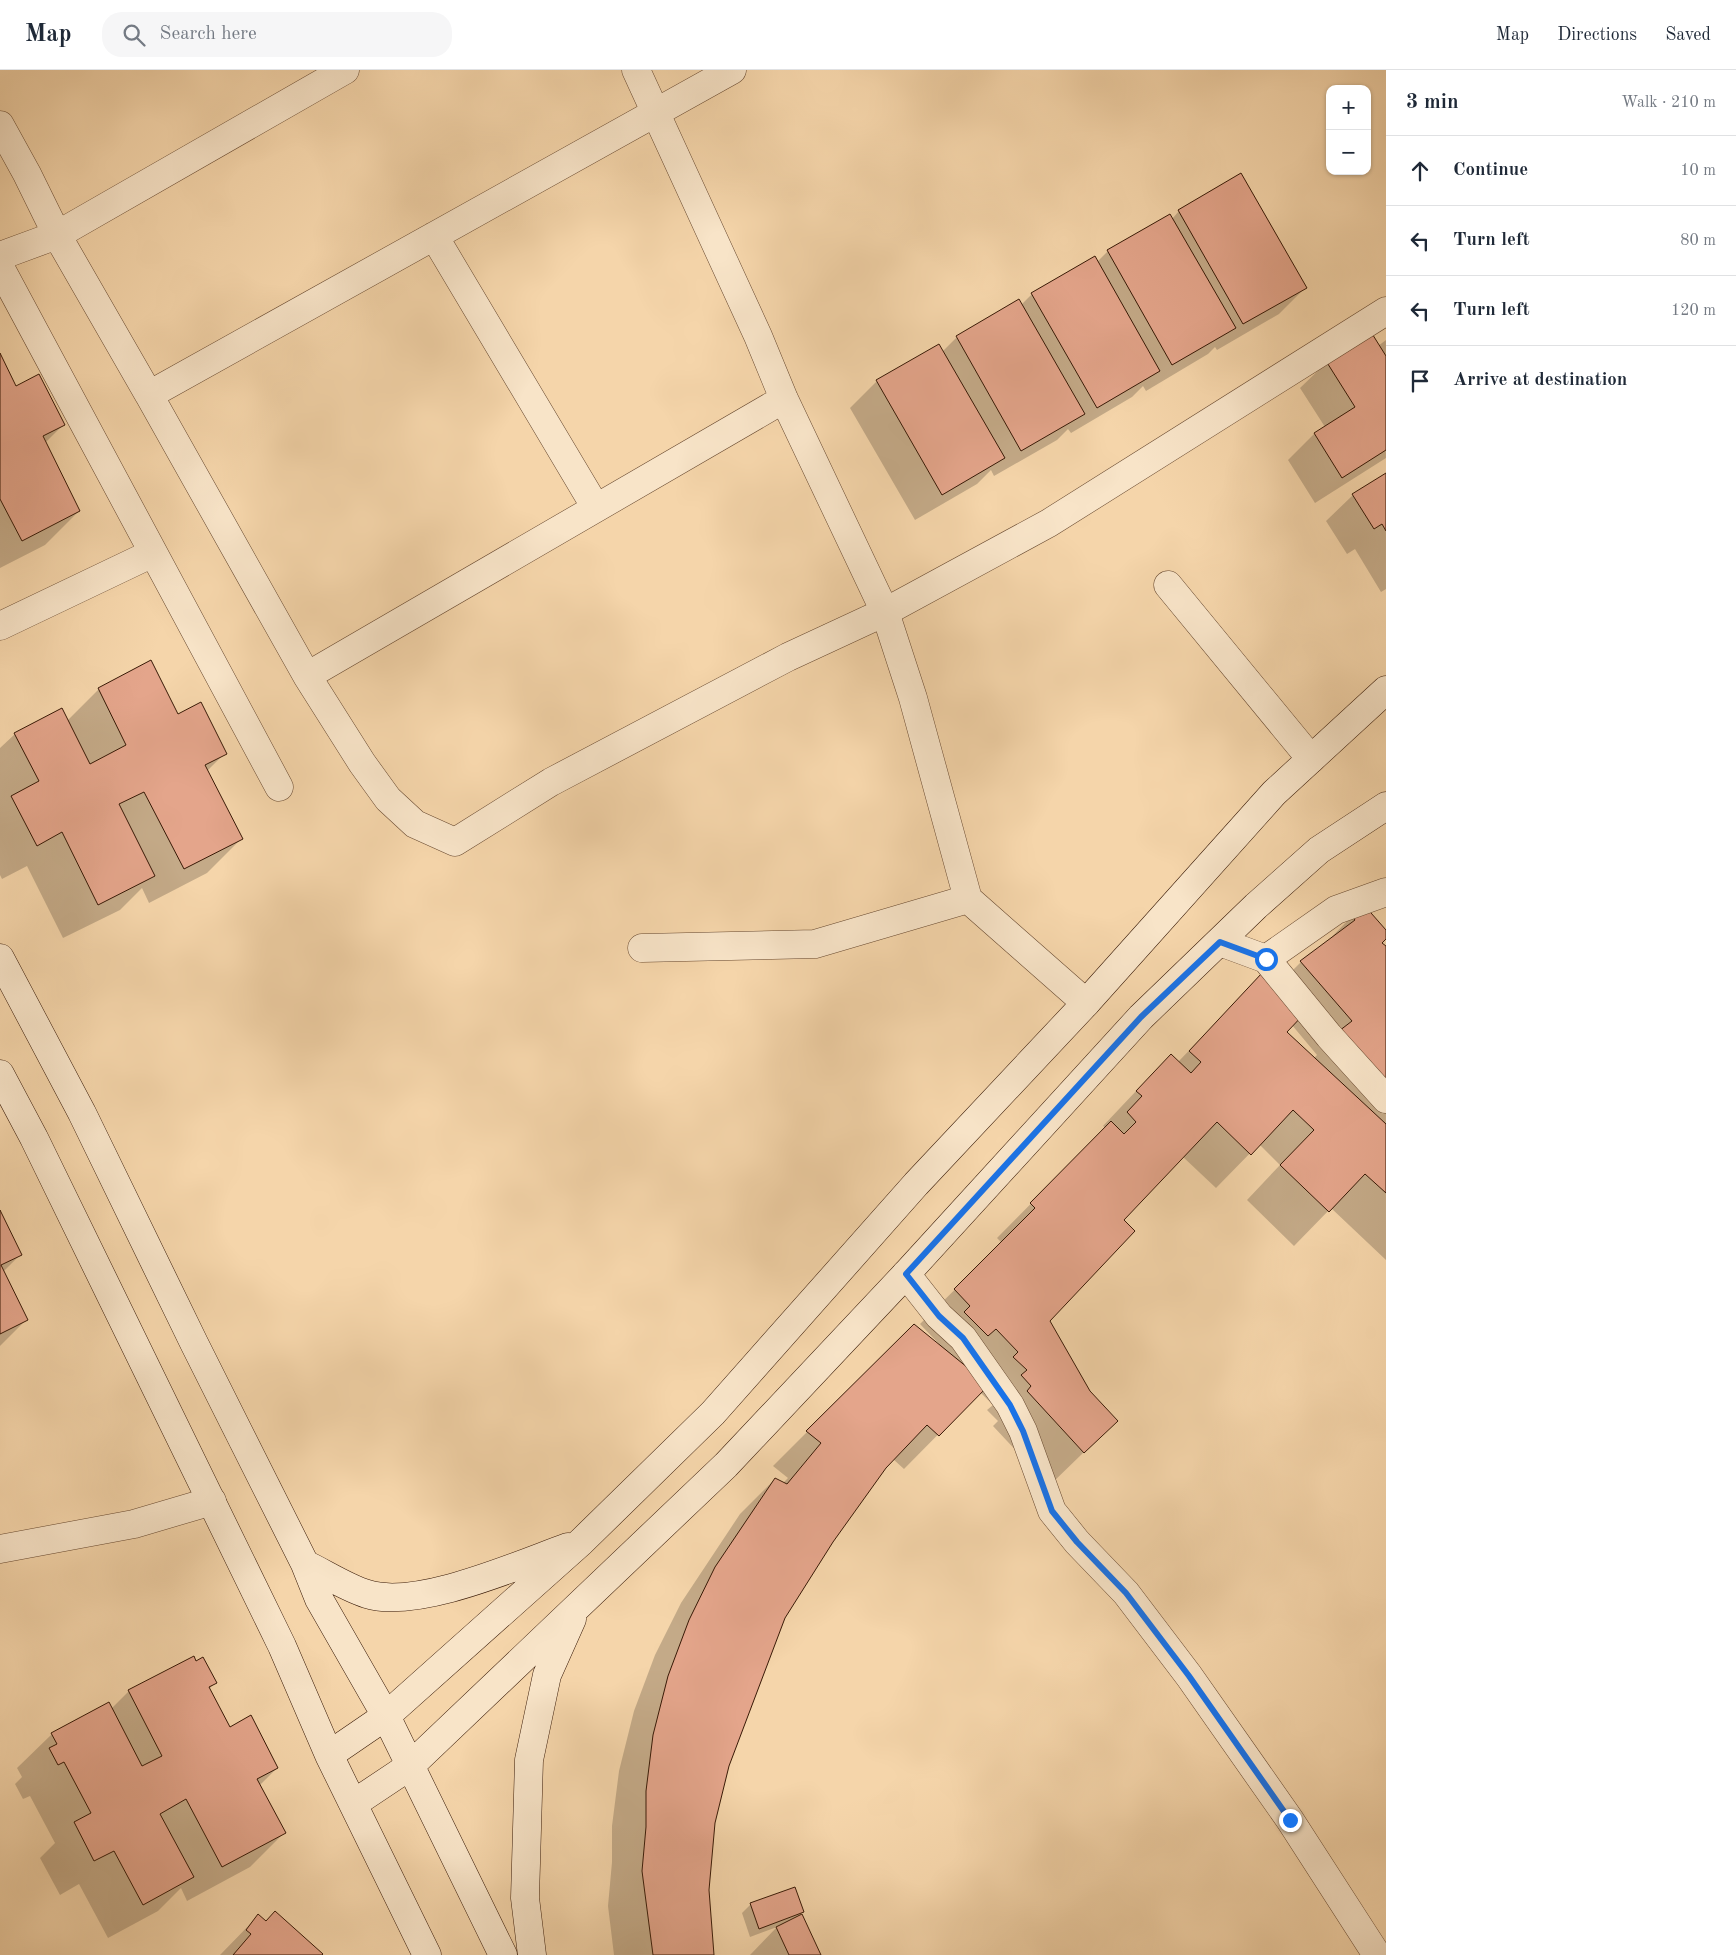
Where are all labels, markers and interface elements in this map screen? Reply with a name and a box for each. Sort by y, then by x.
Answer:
search box [102,12,452,57]
icon: search [120,21,148,49]
text: Map [25,23,72,47]
text: Search here [160,25,257,44]
text: Map [1496,26,1529,44]
text: Directions [1557,26,1637,44]
text: Saved [1665,26,1711,44]
map controls [1326,85,1371,175]
button: + [1326,85,1371,130]
text: 3 min [1406,92,1459,113]
text: Walk · 210 m [1621,95,1716,111]
button: − [1326,130,1371,175]
icon: ahead [1406,157,1434,185]
text: Continue [1453,161,1528,180]
text: 10 m [1680,163,1716,179]
icon: left [1406,227,1434,255]
text: Turn left [1453,231,1530,250]
text: 80 m [1680,233,1716,249]
icon: left [1406,297,1434,325]
text: Turn left [1453,301,1530,320]
text: 120 m [1671,303,1716,319]
icon: arrive [1406,367,1434,395]
text: Arrive at destination [1453,371,1627,390]
route start [1255,948,1278,971]
route end [1279,1809,1302,1832]

